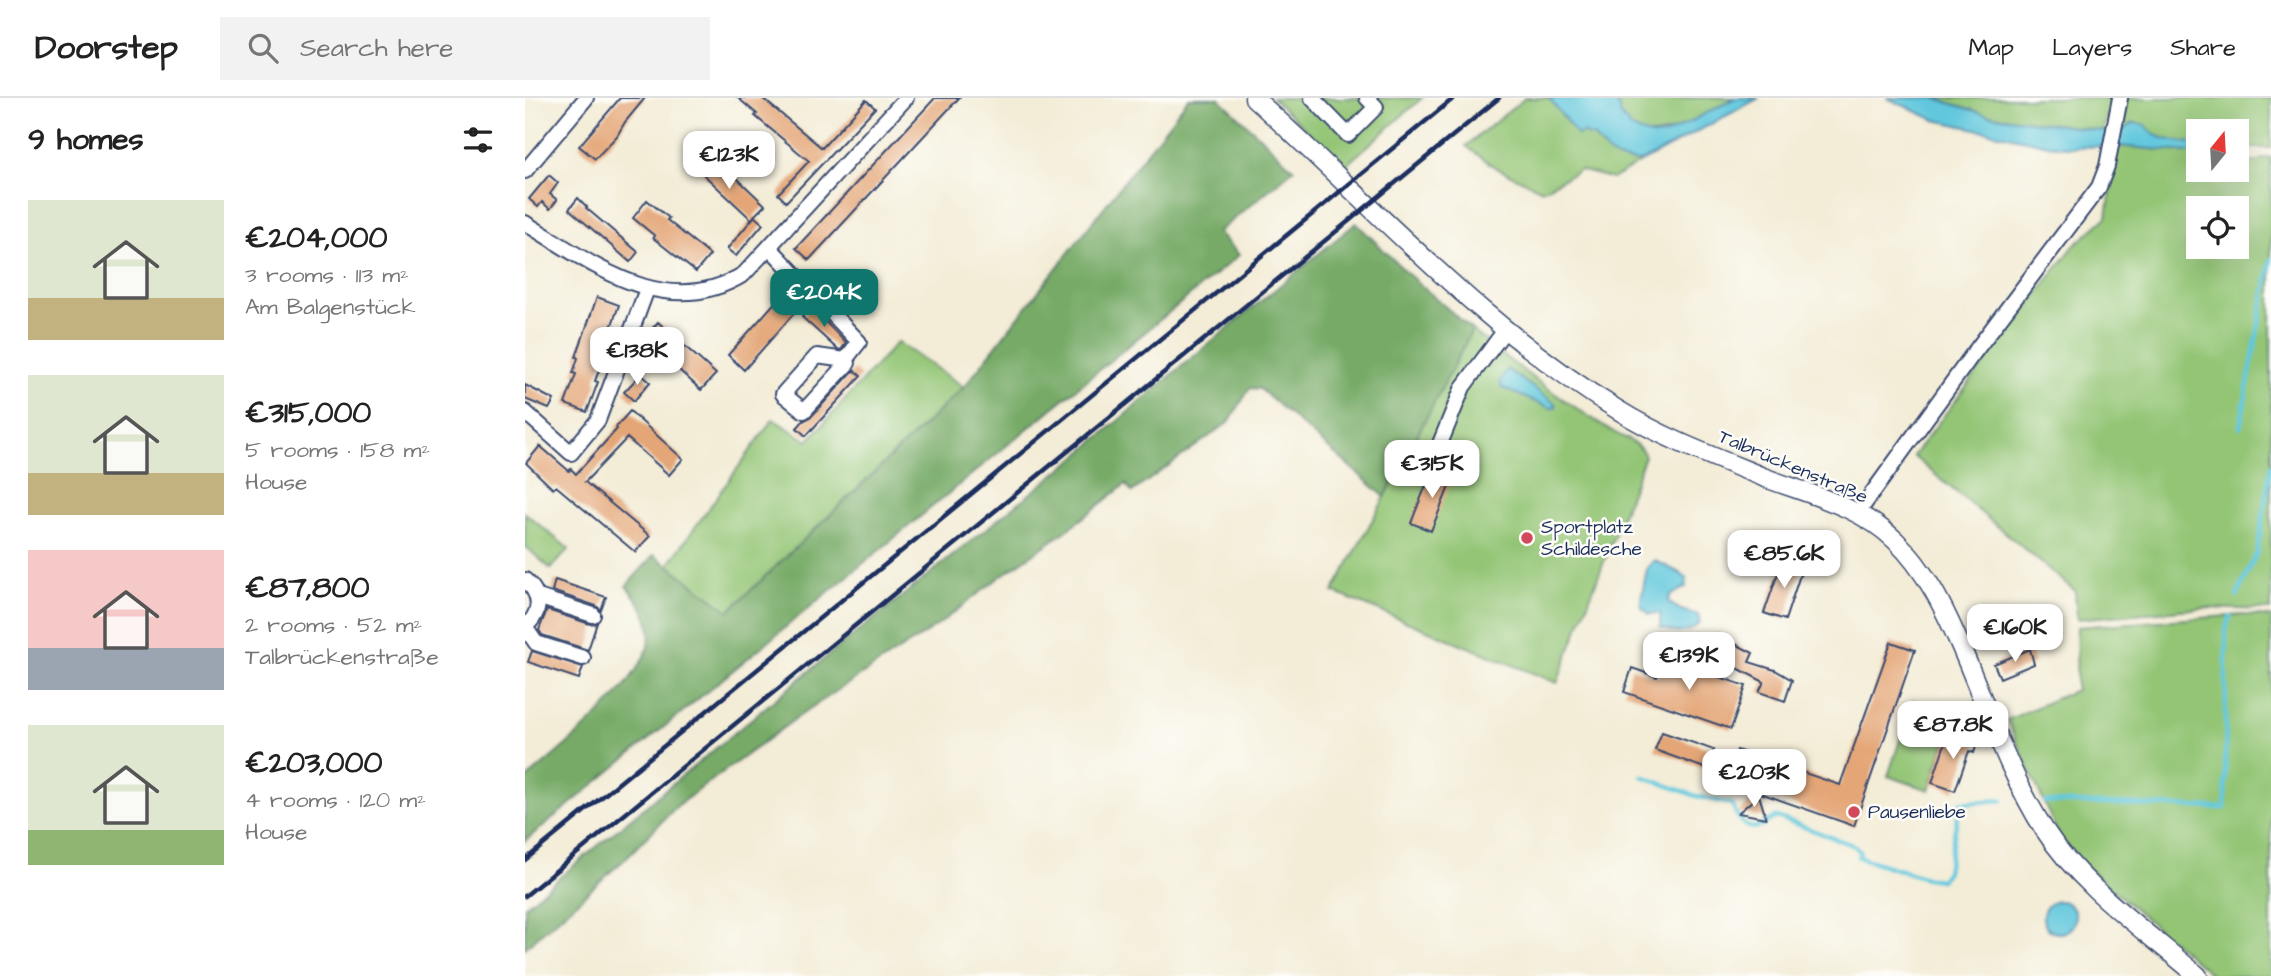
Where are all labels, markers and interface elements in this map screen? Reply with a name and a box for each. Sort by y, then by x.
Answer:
search box [220,17,710,80]
text: Doorstep [35,25,178,71]
icon: search [244,29,282,67]
text: Search here [300,30,453,66]
text: Map [1969,31,2014,65]
text: Layers [2052,31,2132,65]
text: Share [2170,31,2236,65]
text: 9 homes [28,119,143,161]
north arrow [2186,119,2249,182]
map controls [2186,119,2249,259]
icon: filters [459,121,497,159]
pin: €123K [680,132,778,191]
text: €123K [699,138,759,170]
button: locate [2186,196,2249,259]
text: €204,000 [245,217,387,259]
icon: home [84,228,168,312]
text: 3 rooms · 113 m² [245,259,409,291]
pin: €204K [775,270,873,329]
text: €204K [786,276,862,308]
text: Am Balgenstück [245,291,416,323]
pin: €138K [588,328,686,387]
text: €138K [606,334,668,366]
text: €315,000 [245,392,371,434]
icon: home [84,403,168,487]
street label: Talbrückenstraße [1714,423,1872,511]
text: 5 rooms · 158 m² [245,434,430,466]
pin: €315K [1383,440,1481,500]
text: €315K [1400,447,1464,479]
text: House [245,466,308,498]
place label: Sportplatz Schildesche [1541,514,1642,563]
marker: Sportplatz Schildesche [1519,530,1535,546]
pin: €85.6K [1727,531,1841,590]
text: €85.6K [1743,537,1825,569]
text: €87,800 [245,567,369,609]
icon: home [84,578,168,662]
pin: €160K [1966,604,2064,664]
text: 2 rooms · 52 m² [245,609,422,641]
text: €160K [1983,611,2047,643]
pin: €139K [1640,632,1738,692]
text: €139K [1659,639,1719,671]
text: Talbrückenstraße [245,641,439,673]
pin: €87.8K [1896,702,2010,761]
text: €87.8K [1913,708,1993,740]
text: €203,000 [245,742,382,784]
pin: €203K [1705,750,1803,809]
icon: home [84,753,168,837]
text: €203K [1718,756,1790,788]
text: 4 rooms · 120 m² [245,784,426,816]
place label: Pausenliebe [1868,799,1966,826]
marker: Pausenliebe [1846,804,1862,820]
text: House [245,816,308,848]

